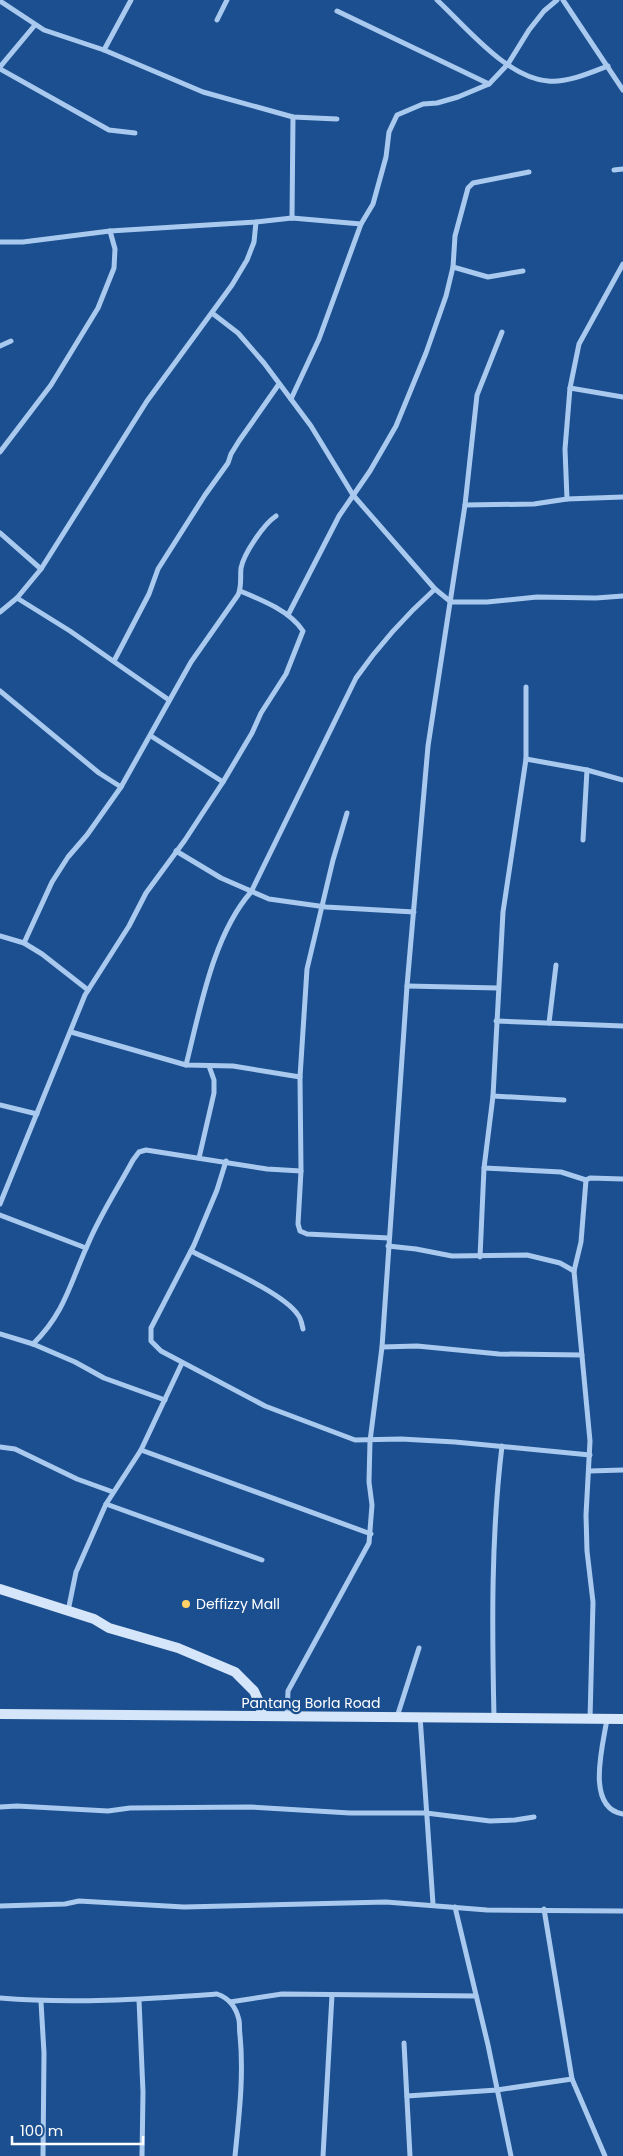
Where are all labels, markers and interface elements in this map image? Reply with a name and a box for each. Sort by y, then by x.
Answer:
place label: Deffizzy Mall [196,1594,280,1614]
marker: Deffizzy Mall [180,1598,192,1610]
street label: Pantang Borla Road [241,1693,381,1713]
scale bar [12,2114,144,2146]
text: 100 m [20,2120,63,2141]

